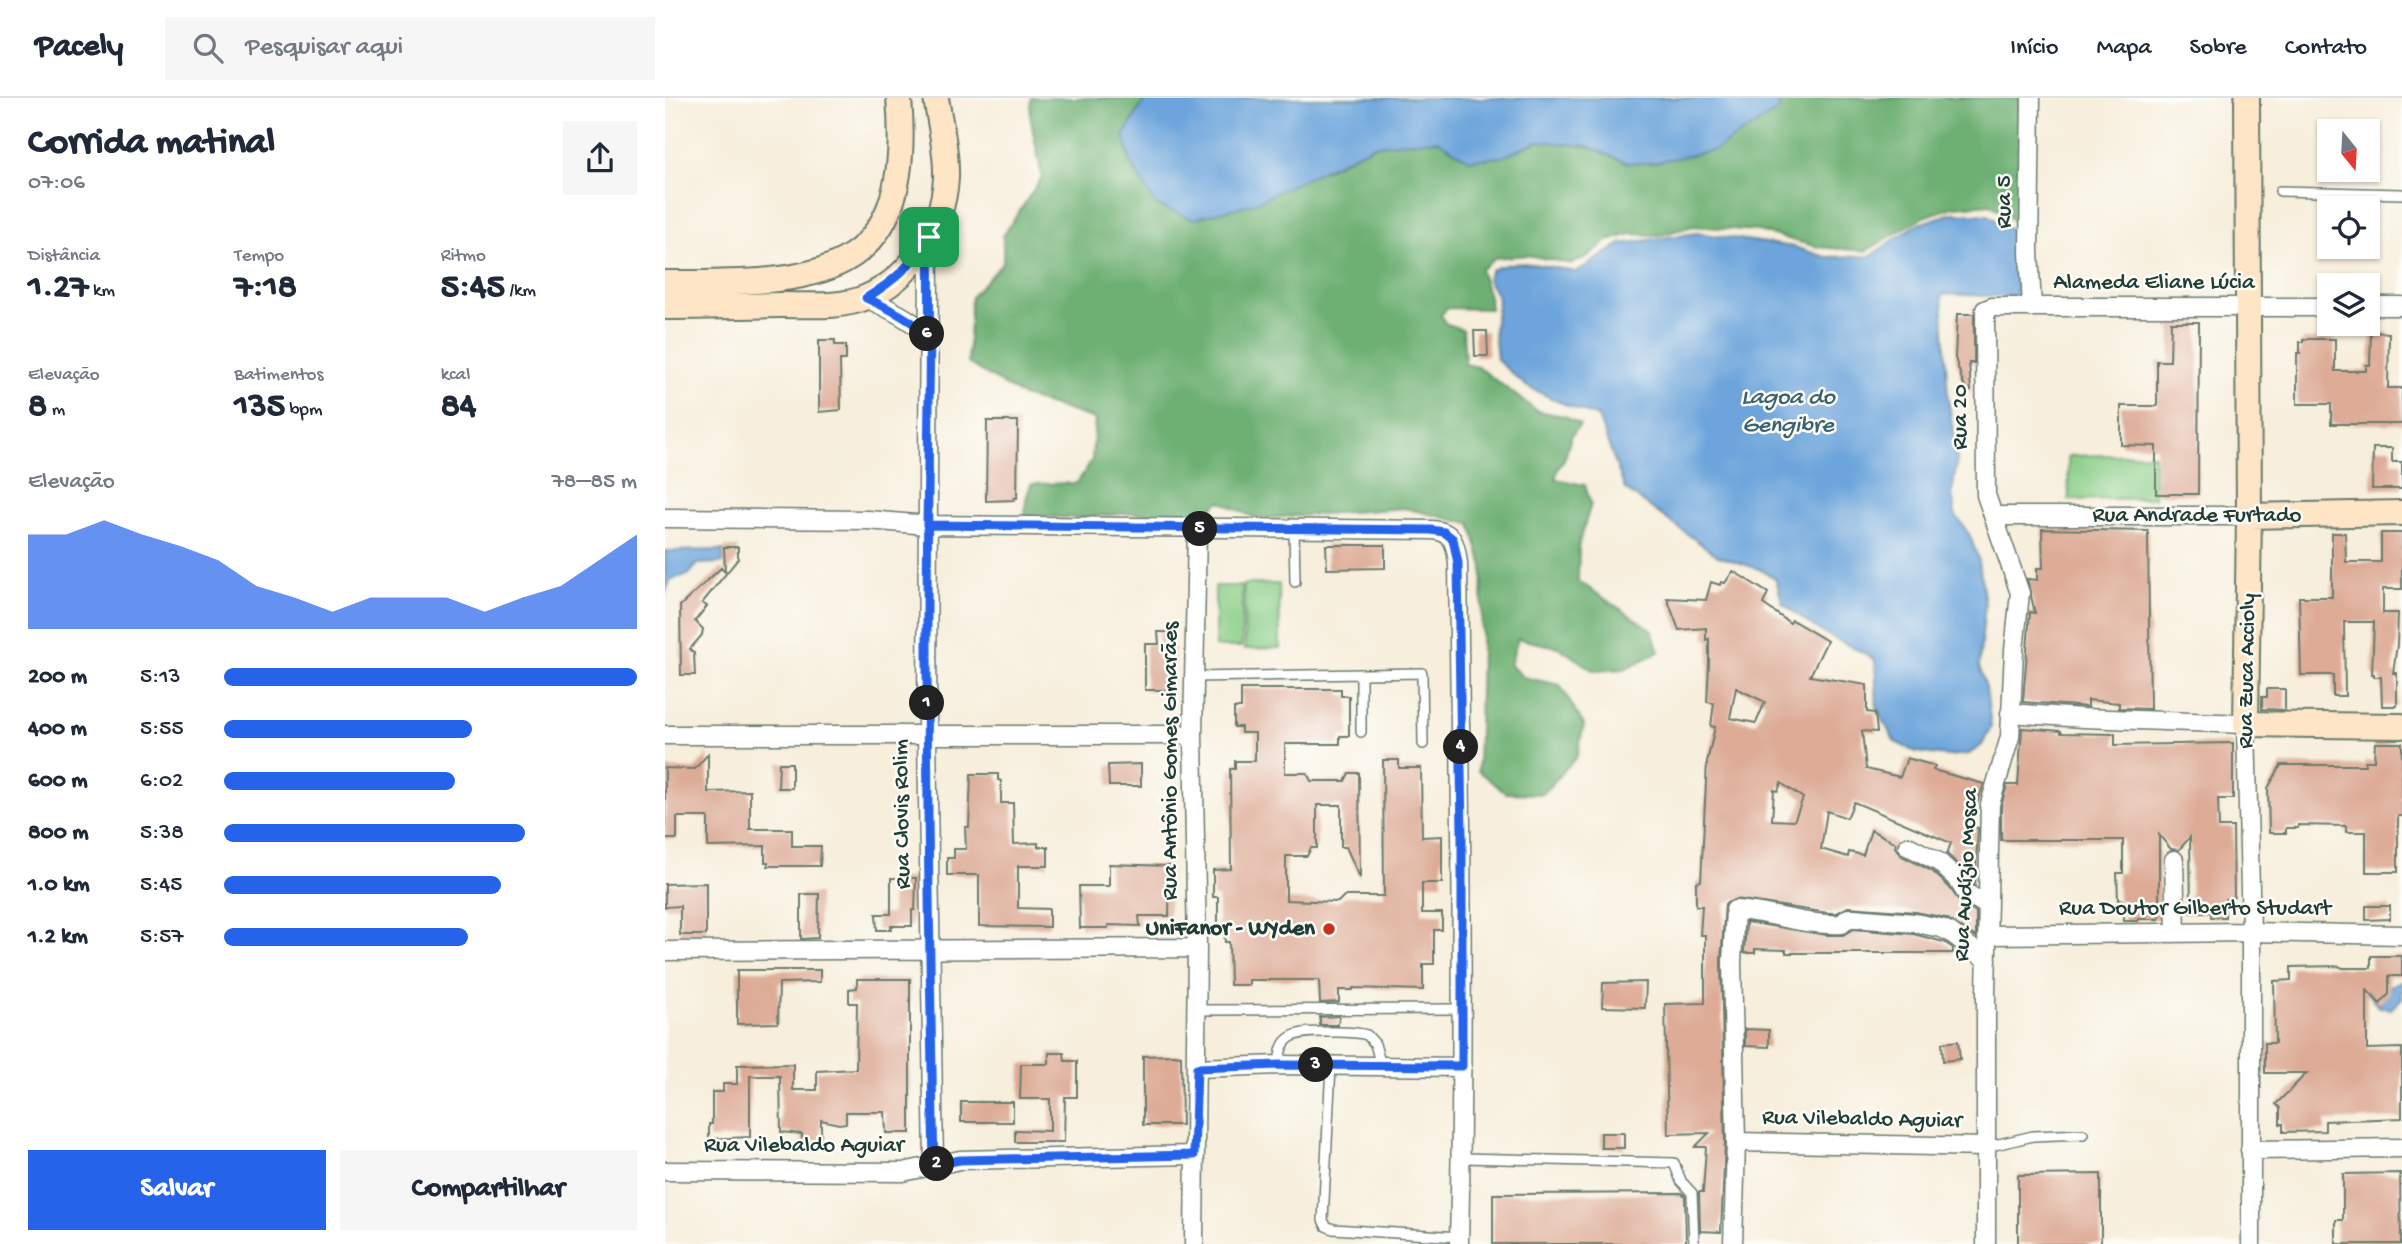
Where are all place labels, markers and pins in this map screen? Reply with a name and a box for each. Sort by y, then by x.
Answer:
pin [899,207,959,267]
pin: 6 [909,316,945,352]
pin: 5 [1183,512,1217,546]
pin: 1 [909,686,945,720]
pin: 4 [1443,730,1479,764]
place label: UniFanor - WYden [1146,916,1316,943]
marker: UniFanor - WYden [1321,921,1337,937]
pin: 3 [1299,1048,1333,1082]
pin: 2 [919,1146,955,1182]

